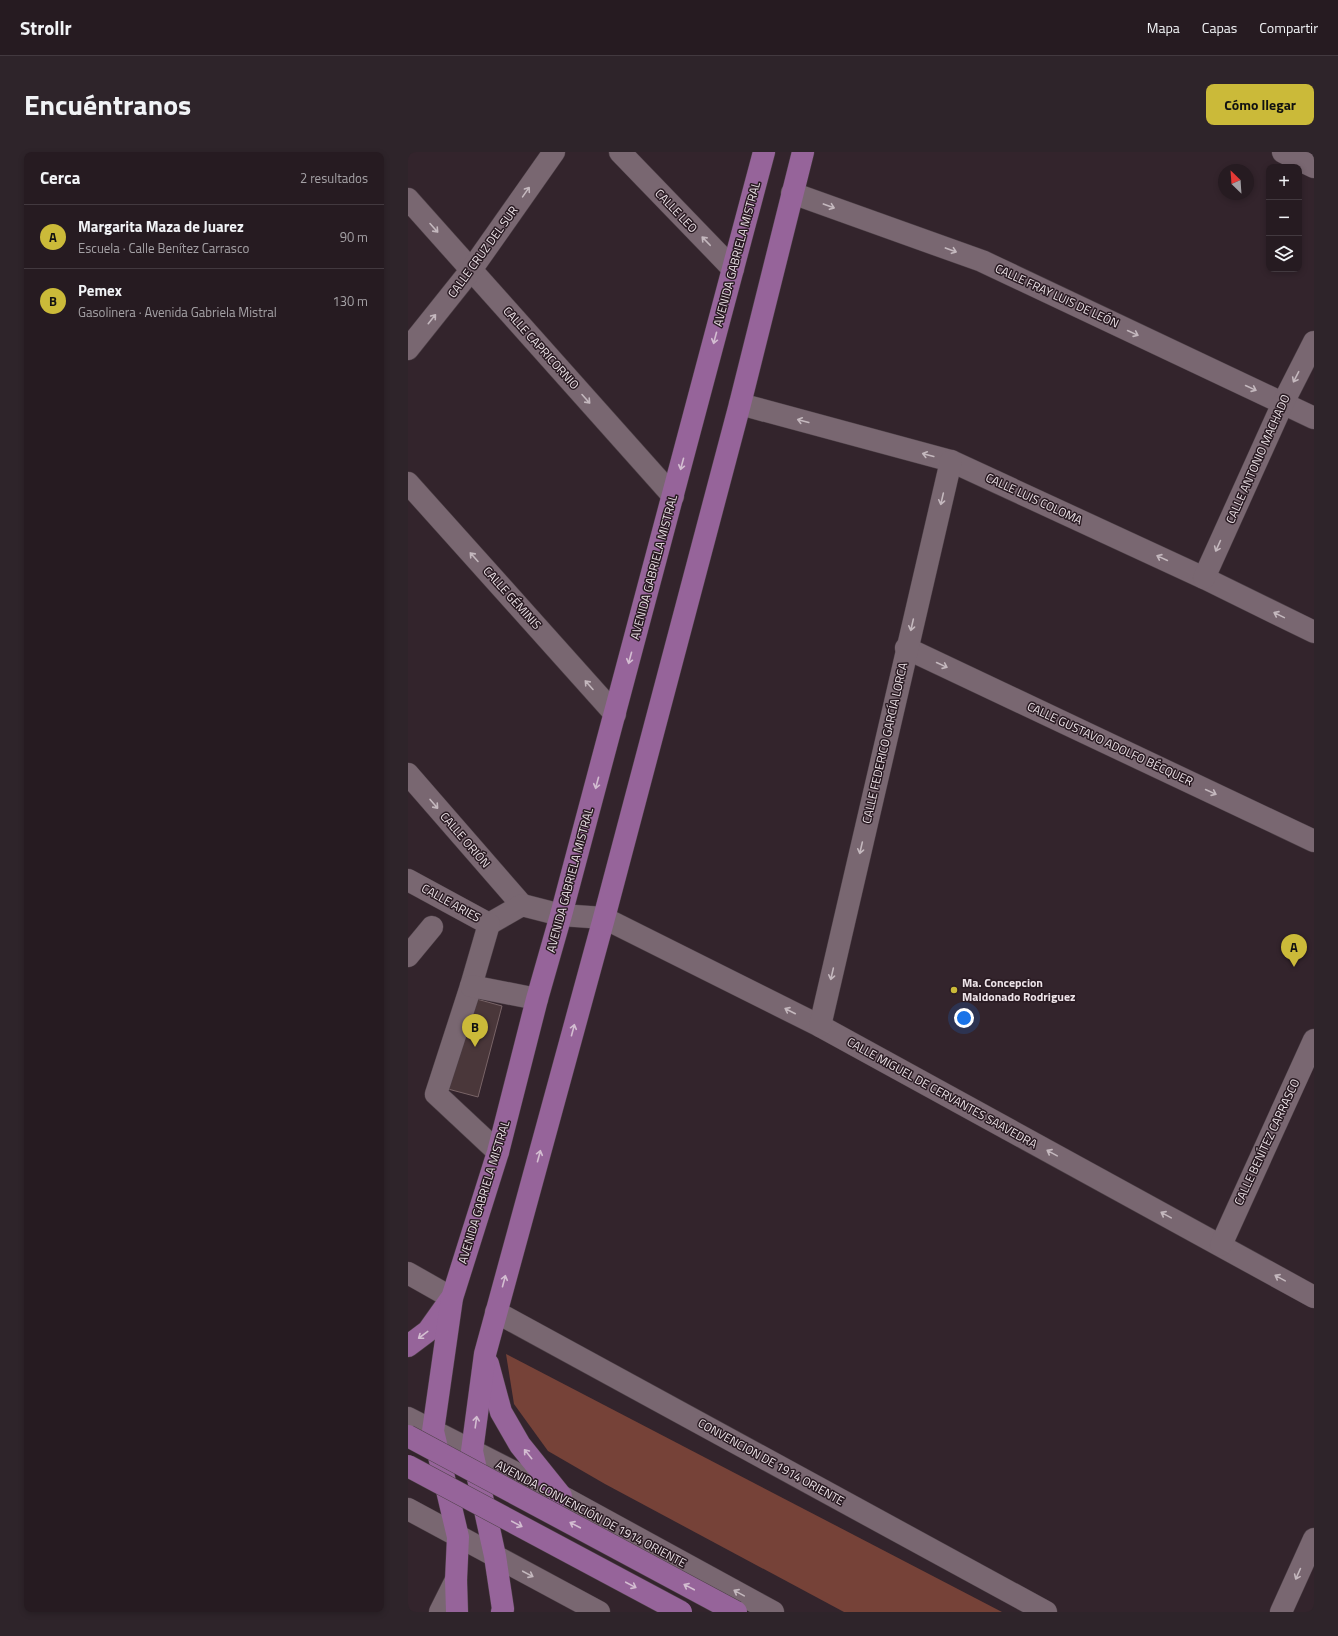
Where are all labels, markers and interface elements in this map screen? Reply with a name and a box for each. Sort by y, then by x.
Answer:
text: Strollr [20,13,72,42]
text: Mapa [1147,17,1180,38]
text: Capas [1202,17,1237,38]
text: Compartir [1259,17,1318,38]
text: Encuéntranos [24,83,191,126]
button: Cómo llegar [1206,84,1314,125]
north arrow [1218,164,1254,200]
map controls [1266,164,1302,272]
button: + [1266,164,1302,200]
text: Cerca [40,165,80,191]
text: 2 resultados [300,168,368,188]
street label: AVENIDA GABRIELA MISTRAL [708,179,765,328]
street label: CALLE LEO [651,184,702,237]
one-way arrow [522,186,530,197]
button: − [1266,200,1302,236]
street label: CALLE CRUZ DEL SUR [443,202,522,302]
one-way arrow [823,203,835,211]
text: Margarita Maza de Juarez [78,215,244,238]
one-way arrow [429,223,438,233]
text: A [49,227,57,247]
text: 90 m [340,227,368,247]
one-way arrow [701,236,711,246]
button: layers [1266,236,1302,272]
text: Escuela · Calle Benítez Carrasco [78,238,249,258]
one-way arrow [945,247,958,254]
street label: CALLE FRAY LUIS DE LEÓN [992,259,1122,333]
text: Pemex [78,279,122,302]
text: B [49,291,57,311]
text: 130 m [332,291,368,311]
text: Gasolinera · Avenida Gabriela Mistral [78,302,277,322]
street label: CALLE CAPRICORNIO [499,302,584,394]
one-way arrow [428,313,437,324]
one-way arrow [1127,330,1139,337]
one-way arrow [710,332,718,345]
one-way arrow [1292,371,1299,383]
one-way arrow [1245,385,1257,392]
street label: CALLE ANTONIO MACHADO [1220,391,1295,527]
one-way arrow [581,393,590,403]
one-way arrow [796,417,809,424]
one-way arrow [922,451,935,458]
one-way arrow [677,457,685,470]
street label: CALLE LUIS COLOMA [983,468,1086,529]
street label: AVENIDA GABRIELA MISTRAL [625,492,682,641]
one-way arrow [937,492,945,505]
one-way arrow [1214,540,1222,552]
one-way arrow [470,552,479,562]
one-way arrow [1156,554,1168,561]
street label: CALLE GÉMINIS [479,562,546,633]
one-way arrow [1273,611,1285,618]
one-way arrow [907,619,915,632]
one-way arrow [626,651,633,664]
street label: CALLE FEDERICO GARCÍA LORCA [857,660,912,825]
one-way arrow [935,662,947,669]
one-way arrow [585,680,594,690]
street label: CALLE GUSTAVO ADOLFO BÉCQUER [1024,697,1196,790]
one-way arrow [593,776,600,789]
one-way arrow [1205,789,1217,796]
one-way arrow [429,799,438,809]
street label: AVENIDA GABRIELA MISTRAL [541,805,598,954]
street label: CALLE ORIÓN [436,807,495,872]
one-way arrow [856,841,864,854]
street label: CALLE ARIES [418,878,484,927]
pin: A [1281,934,1307,967]
one-way arrow [827,967,835,980]
place label: Ma. Concepcion Maldonado Rodriguez [962,973,1076,1006]
marker: Ma. Concepcion Maldonado Rodriguez [949,985,959,995]
one-way arrow [784,1007,796,1014]
your location [954,1008,974,1028]
pin: B [462,1014,488,1047]
one-way arrow [570,1024,577,1037]
street label: CALLE MIGUEL DE CERVANTES SAAVEDRA [844,1032,1041,1153]
street label: CALLE BENÍTEZ CARRASCO [1229,1075,1304,1208]
street label: AVENIDA GABRIELA MISTRAL [453,1117,515,1266]
one-way arrow [1046,1148,1058,1156]
one-way arrow [536,1149,543,1162]
one-way arrow [1160,1211,1172,1218]
one-way arrow [1274,1273,1286,1281]
one-way arrow [501,1275,509,1288]
one-way arrow [418,1330,429,1339]
street label: CONVENCION DE 1914 ORIENTE [695,1413,848,1510]
one-way arrow [472,1416,480,1429]
one-way arrow [523,1449,532,1460]
street label: AVENIDA CONVENCIÓN DE 1914 ORIENTE [492,1455,690,1572]
one-way arrow [510,1521,522,1528]
one-way arrow [569,1521,581,1529]
one-way arrow [1294,1568,1301,1580]
one-way arrow [522,1571,534,1578]
one-way arrow [625,1582,637,1589]
one-way arrow [684,1583,696,1590]
one-way arrow [733,1589,745,1597]

